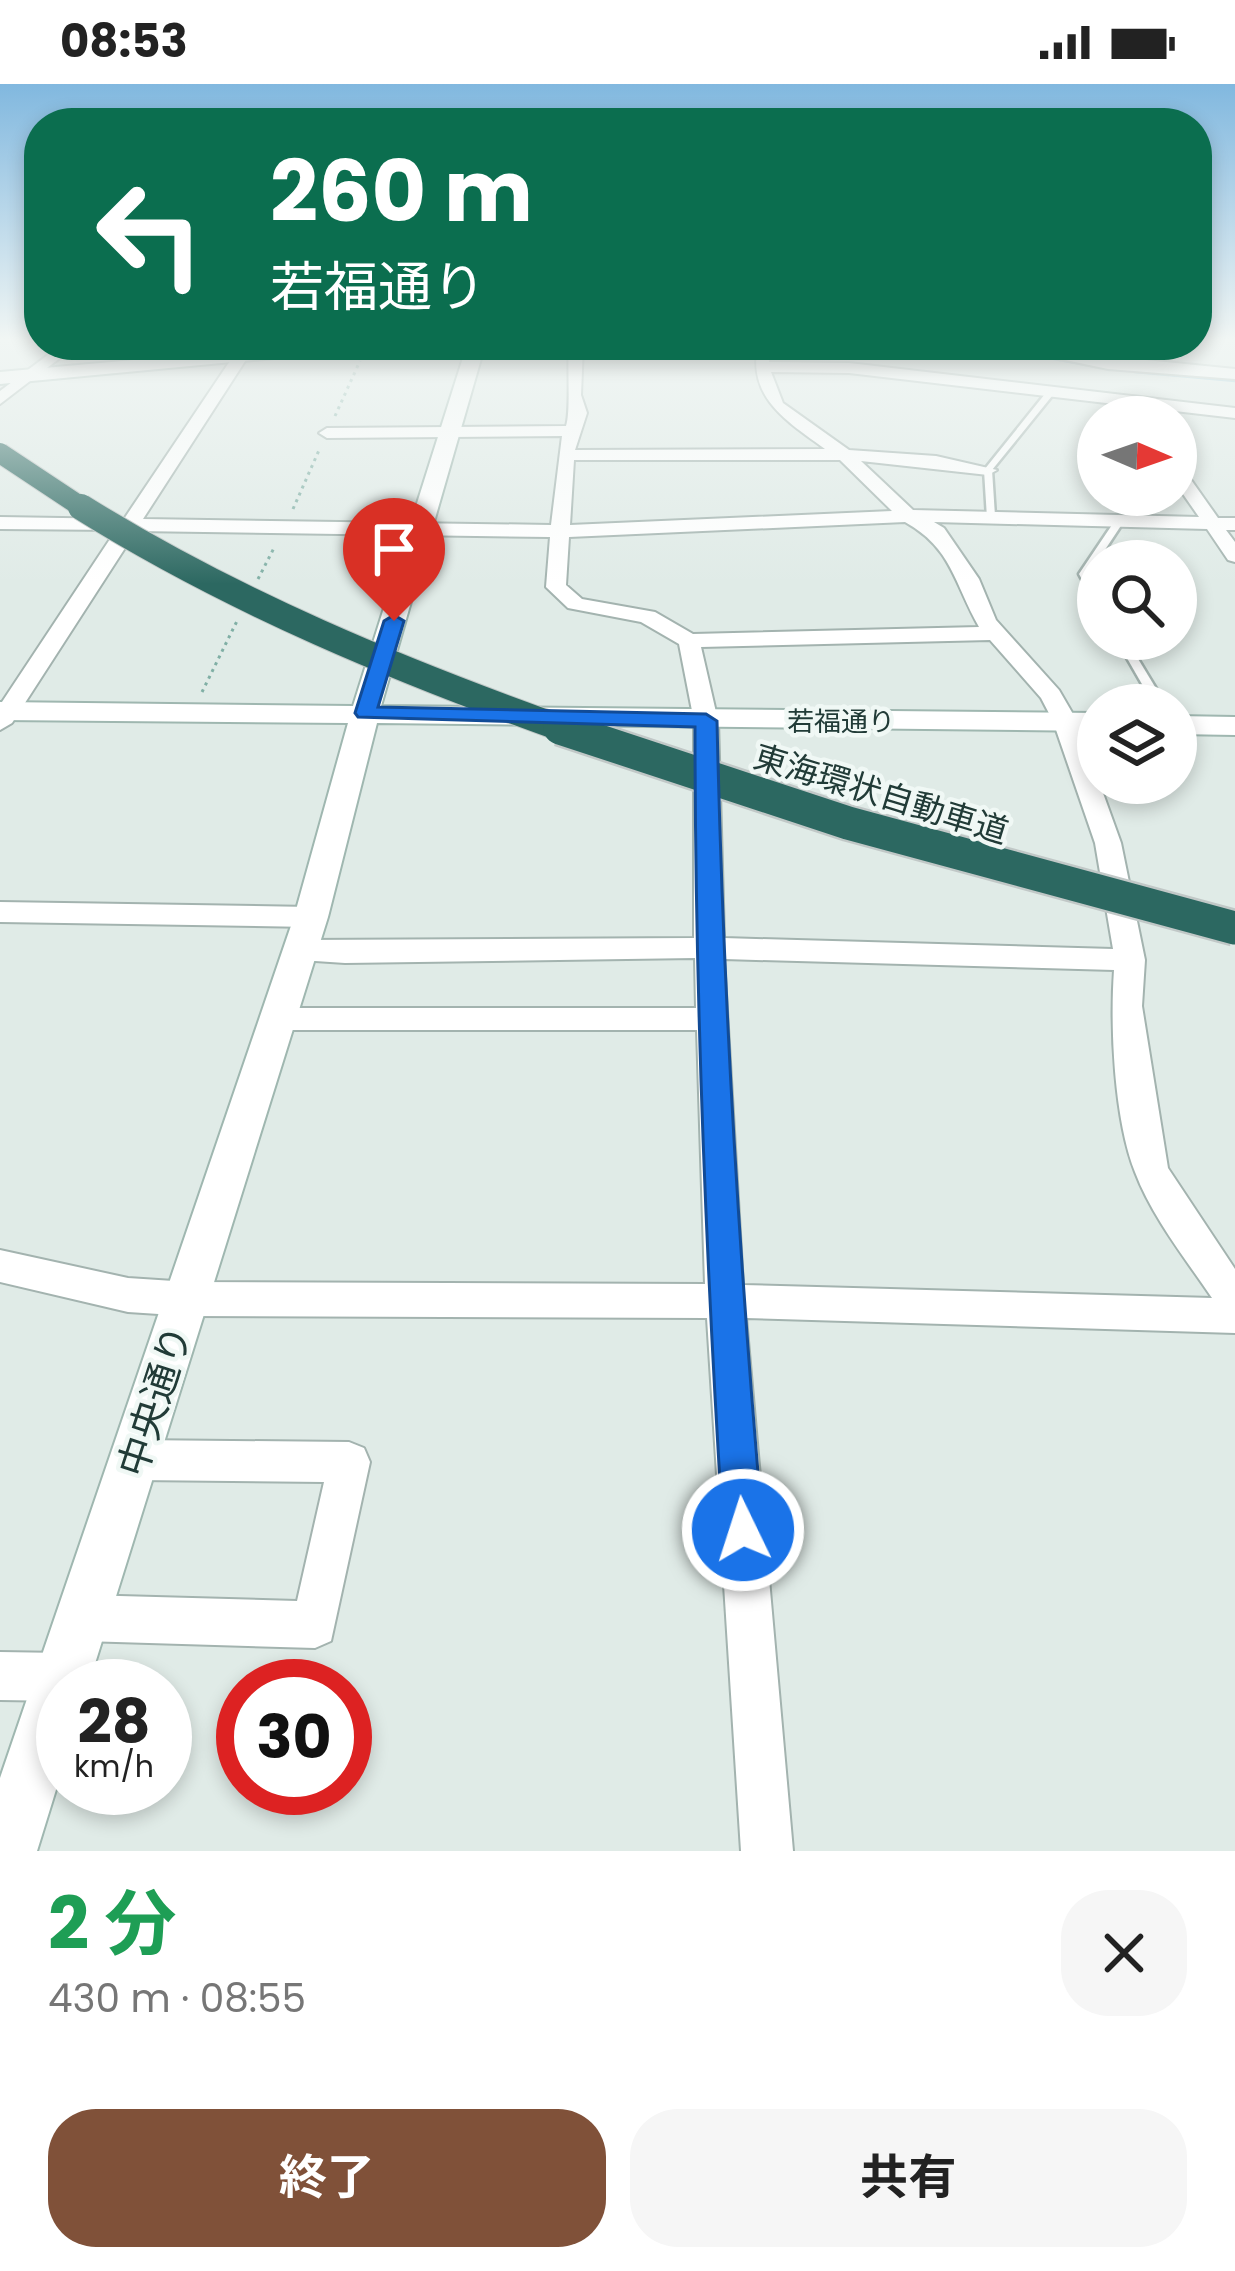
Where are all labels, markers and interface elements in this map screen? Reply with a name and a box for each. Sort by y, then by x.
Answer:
text: 08:53 [60,10,188,73]
text: 260 m [270,133,533,250]
icon: left [72,156,228,312]
text: 若福通り [270,249,486,325]
north arrow [1077,396,1197,516]
map controls [1077,396,1197,804]
pin [343,498,445,621]
icon: arrive [361,516,427,582]
button: search [1077,540,1197,660]
button: layers [1077,684,1197,804]
street label: 若福通り [787,703,895,740]
street label: 東海環状自動車道 [748,733,1014,855]
street label: 中央通り [105,1318,205,1484]
position arrow [680,1467,806,1593]
speed limit sign: 30 [216,1659,372,1815]
text: 28 [77,1680,151,1764]
text: km/h [74,1745,154,1788]
text: 2 分 [48,1873,176,1974]
button: close [1061,1890,1187,2016]
text: 430 m · 08:55 [48,1971,306,2026]
button: 終了 [48,2109,606,2247]
button: 共有 [630,2109,1187,2247]

